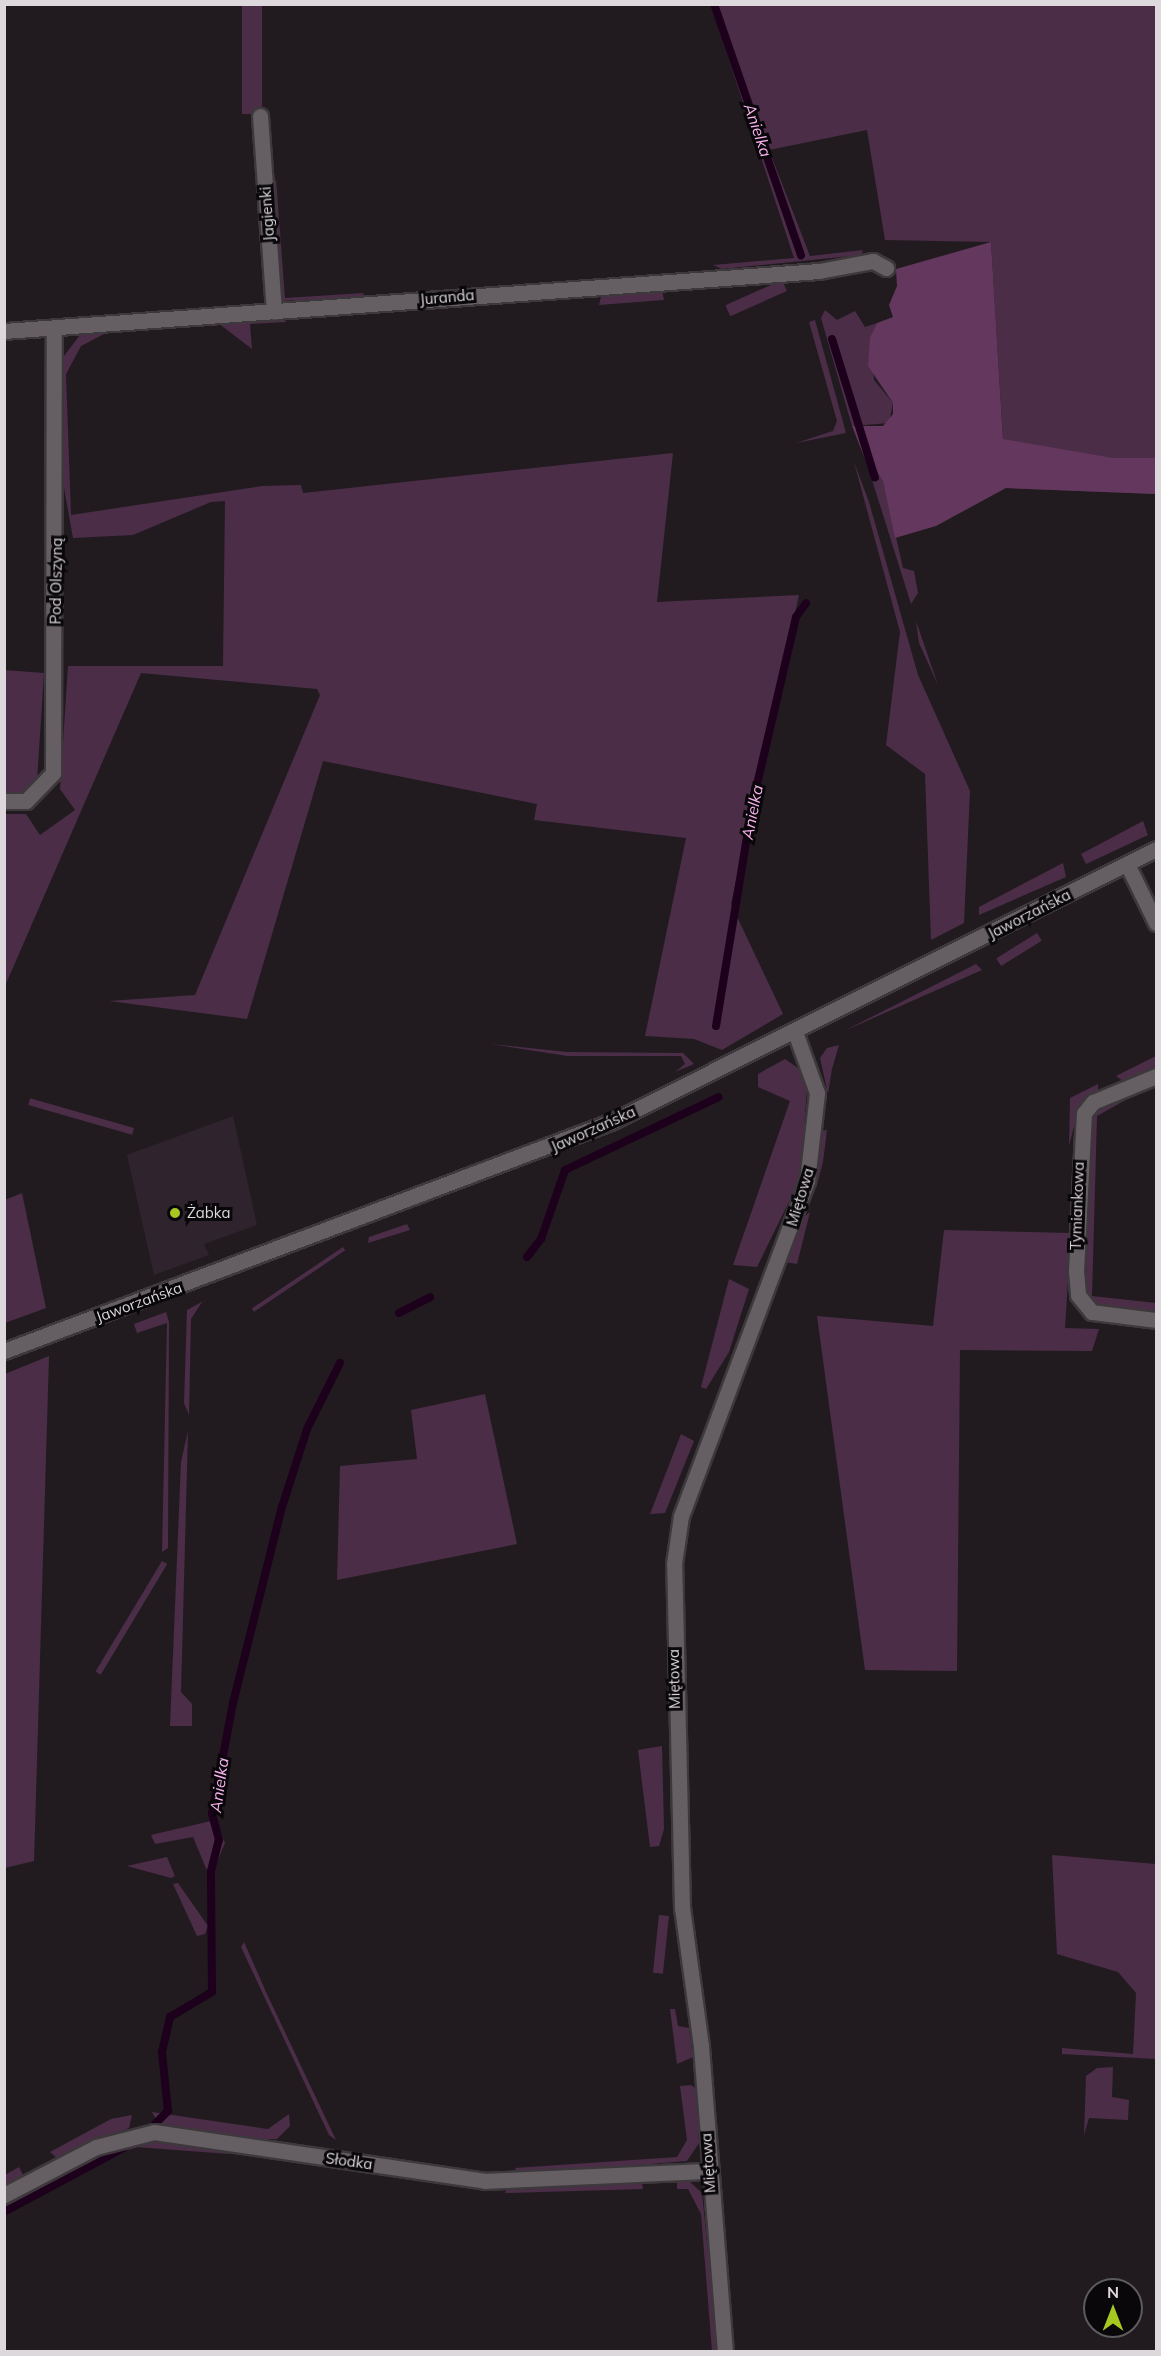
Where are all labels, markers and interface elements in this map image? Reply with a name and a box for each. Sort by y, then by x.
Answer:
water label: Anielka [740,101,776,159]
street label: Jagienki [256,186,278,242]
street label: Juranda [419,286,475,308]
street label: Pod Olszyną [46,537,66,625]
water label: Anielka [737,783,767,841]
street label: Jaworzańska [985,885,1073,943]
street label: Jaworzańska [548,1102,638,1156]
street label: Tymiankowa [1066,1161,1088,1251]
street label: Miętowa [783,1166,817,1228]
place label: Żabka [187,1204,230,1222]
marker: Żabka [168,1206,182,1220]
street label: Jaworzańska [93,1278,185,1326]
street label: Miętowa [664,1649,684,1709]
water label: Anielka [206,1756,232,1814]
street label: Miętowa [697,2132,719,2194]
street label: Słodka [324,2149,374,2173]
north arrow [1083,2278,1143,2338]
text: N [1107,2282,1119,2302]

